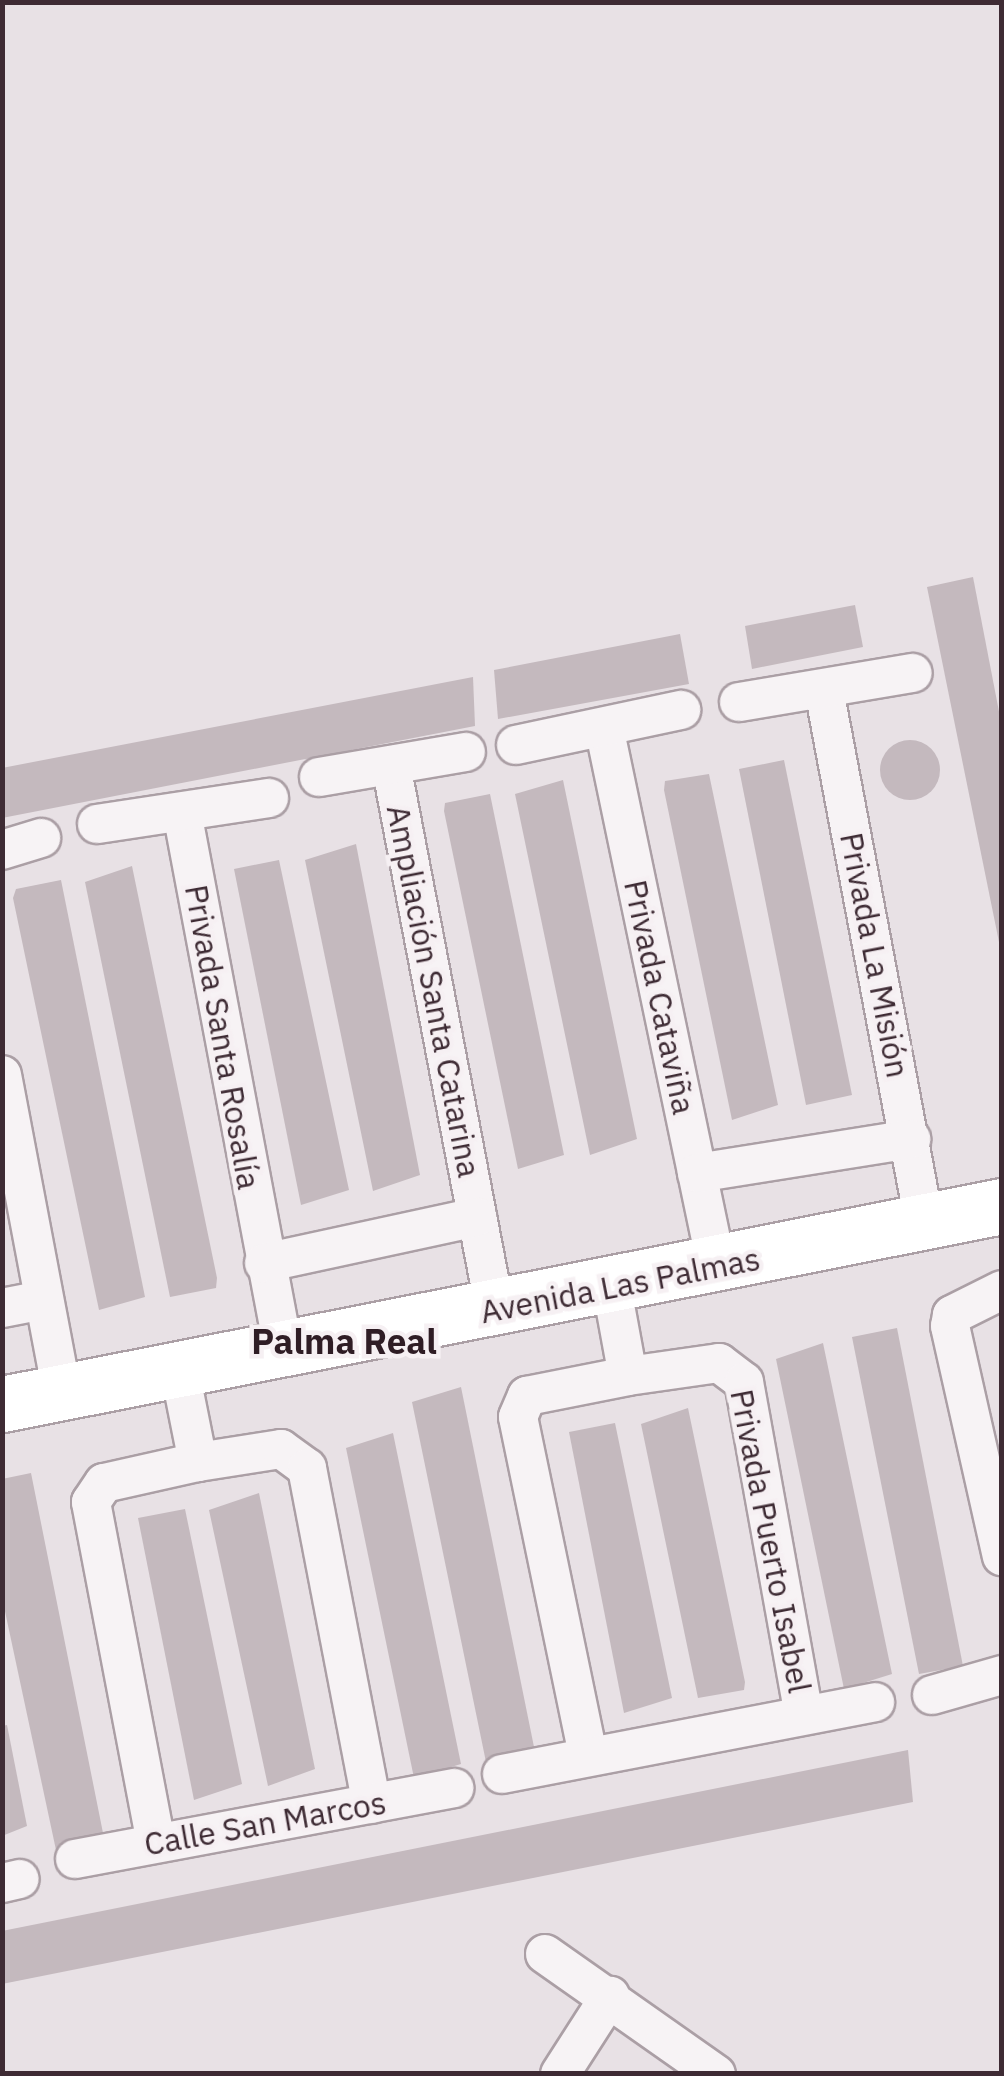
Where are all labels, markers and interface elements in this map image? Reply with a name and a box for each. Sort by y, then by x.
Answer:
street label: Ampliación Santa Catarina [379,802,489,1180]
street label: Privada La Misión [832,829,918,1081]
street label: Privada Cataviña [616,876,704,1118]
street label: Privada Santa Rosalía [177,882,269,1192]
street label: Avenida Las Palmas [477,1239,763,1331]
district label: Palma Real [251,1320,437,1362]
street label: Privada Puerto Isabel [723,1386,819,1696]
street label: Calle San Marcos [141,1783,389,1863]

